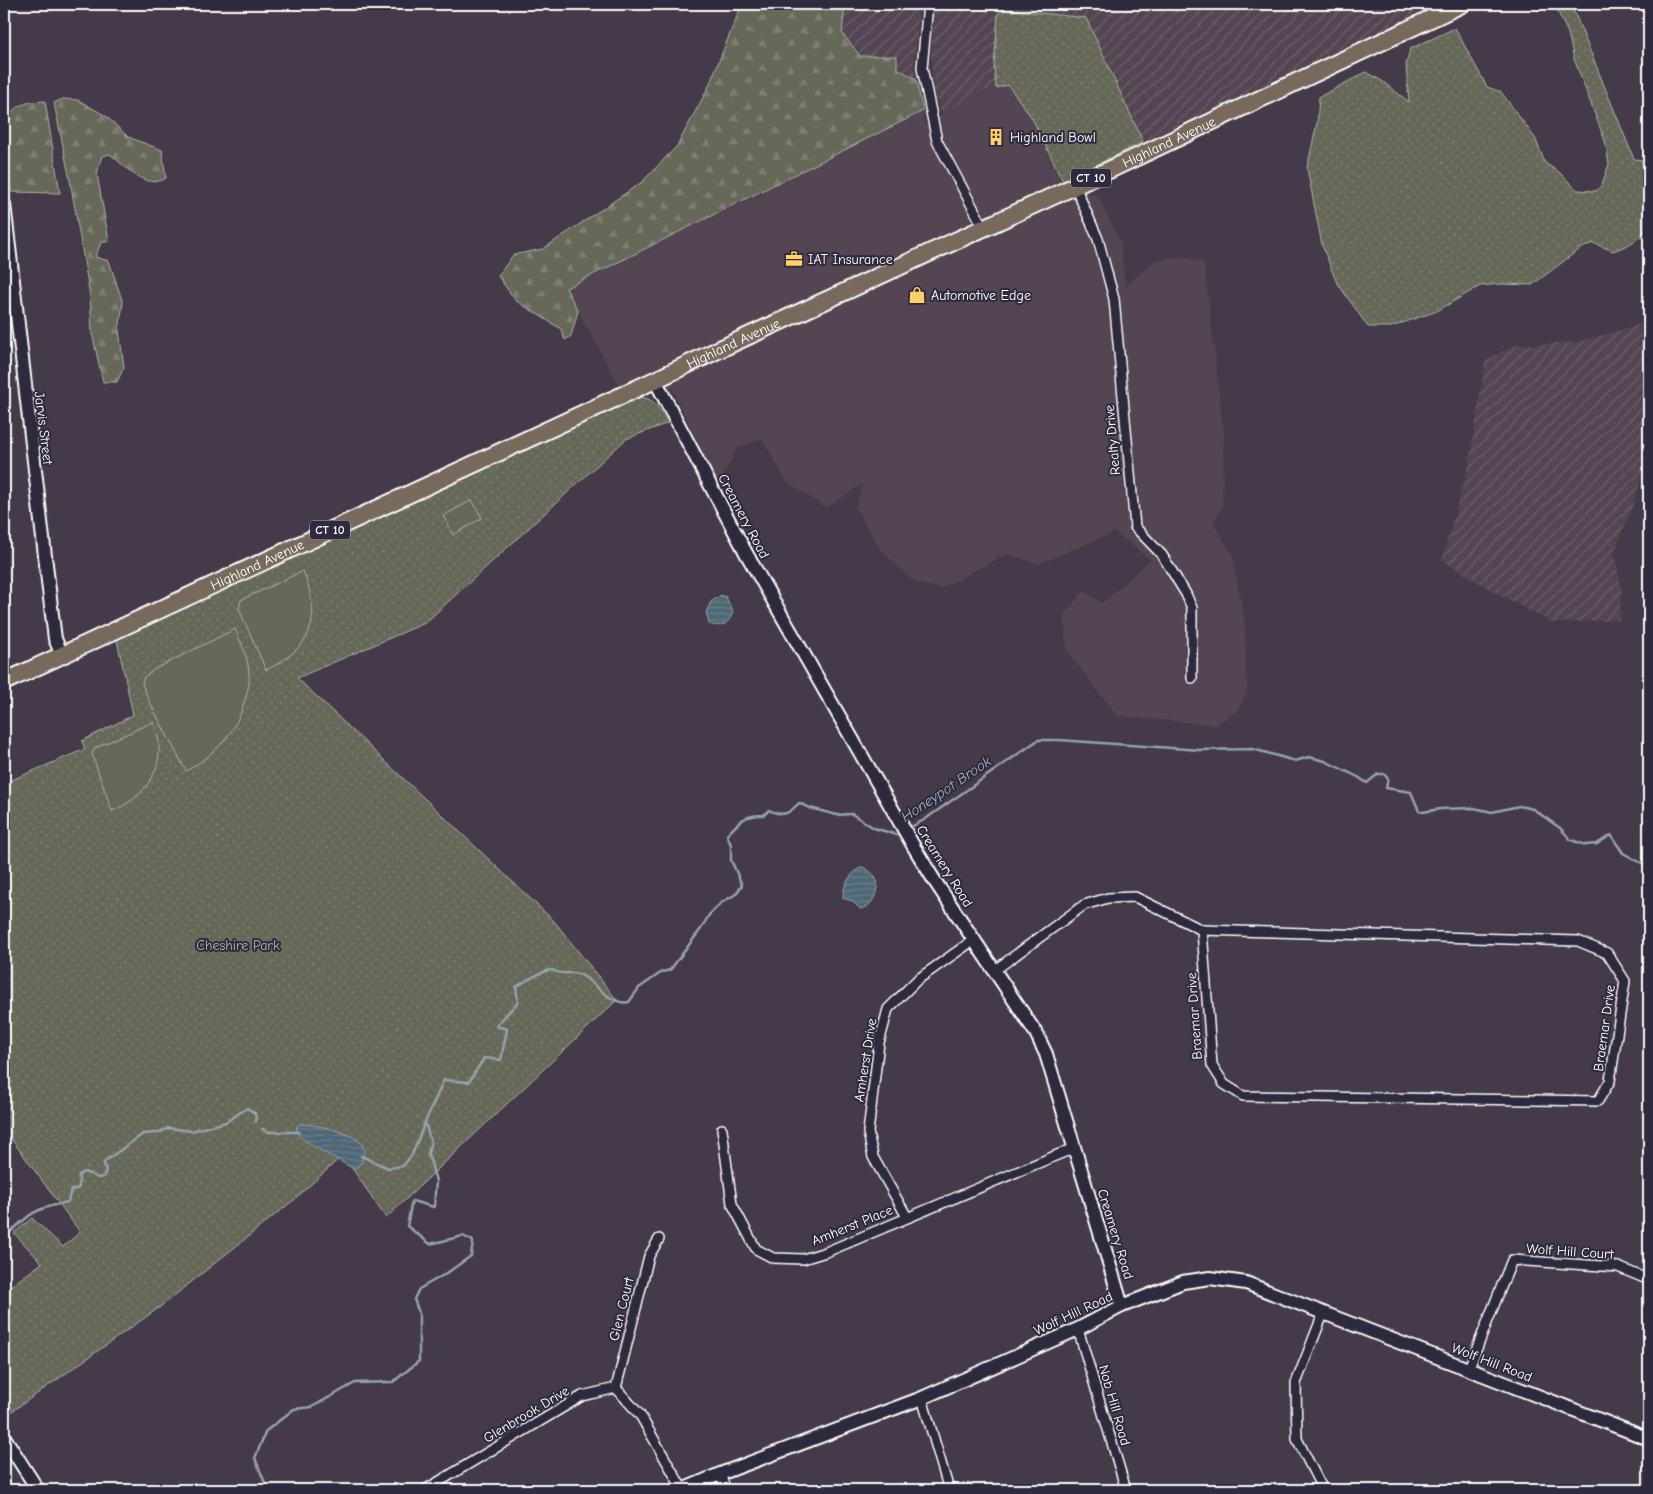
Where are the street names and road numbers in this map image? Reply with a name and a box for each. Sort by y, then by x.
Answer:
street label: Highland Avenue [1120,113,1218,172]
road number: CT 10 [1071,168,1111,188]
street label: Highland Avenue [684,315,783,373]
street label: Jarvis Street [31,390,57,467]
street label: Realty Drive [1101,404,1124,476]
street label: Creamery Road [714,471,773,561]
road number: CT 10 [310,520,350,540]
street label: Highland Avenue [208,536,307,594]
street label: Creamery Road [913,822,977,910]
street label: Braemar Drive [1183,972,1206,1060]
street label: Braemar Drive [1590,984,1619,1073]
street label: Amherst Drive [850,1017,880,1103]
street label: Creamery Road [1094,1187,1137,1281]
street label: Amherst Place [809,1201,895,1249]
street label: Wolf Hill Court [1526,1240,1615,1263]
street label: Glen Court [605,1274,638,1343]
street label: Wolf Hill Road [1031,1288,1115,1339]
street label: Wolf Hill Road [1449,1339,1535,1386]
street label: Nob Hill Road [1095,1363,1134,1447]
street label: Glenbrook Drive [480,1382,572,1447]

